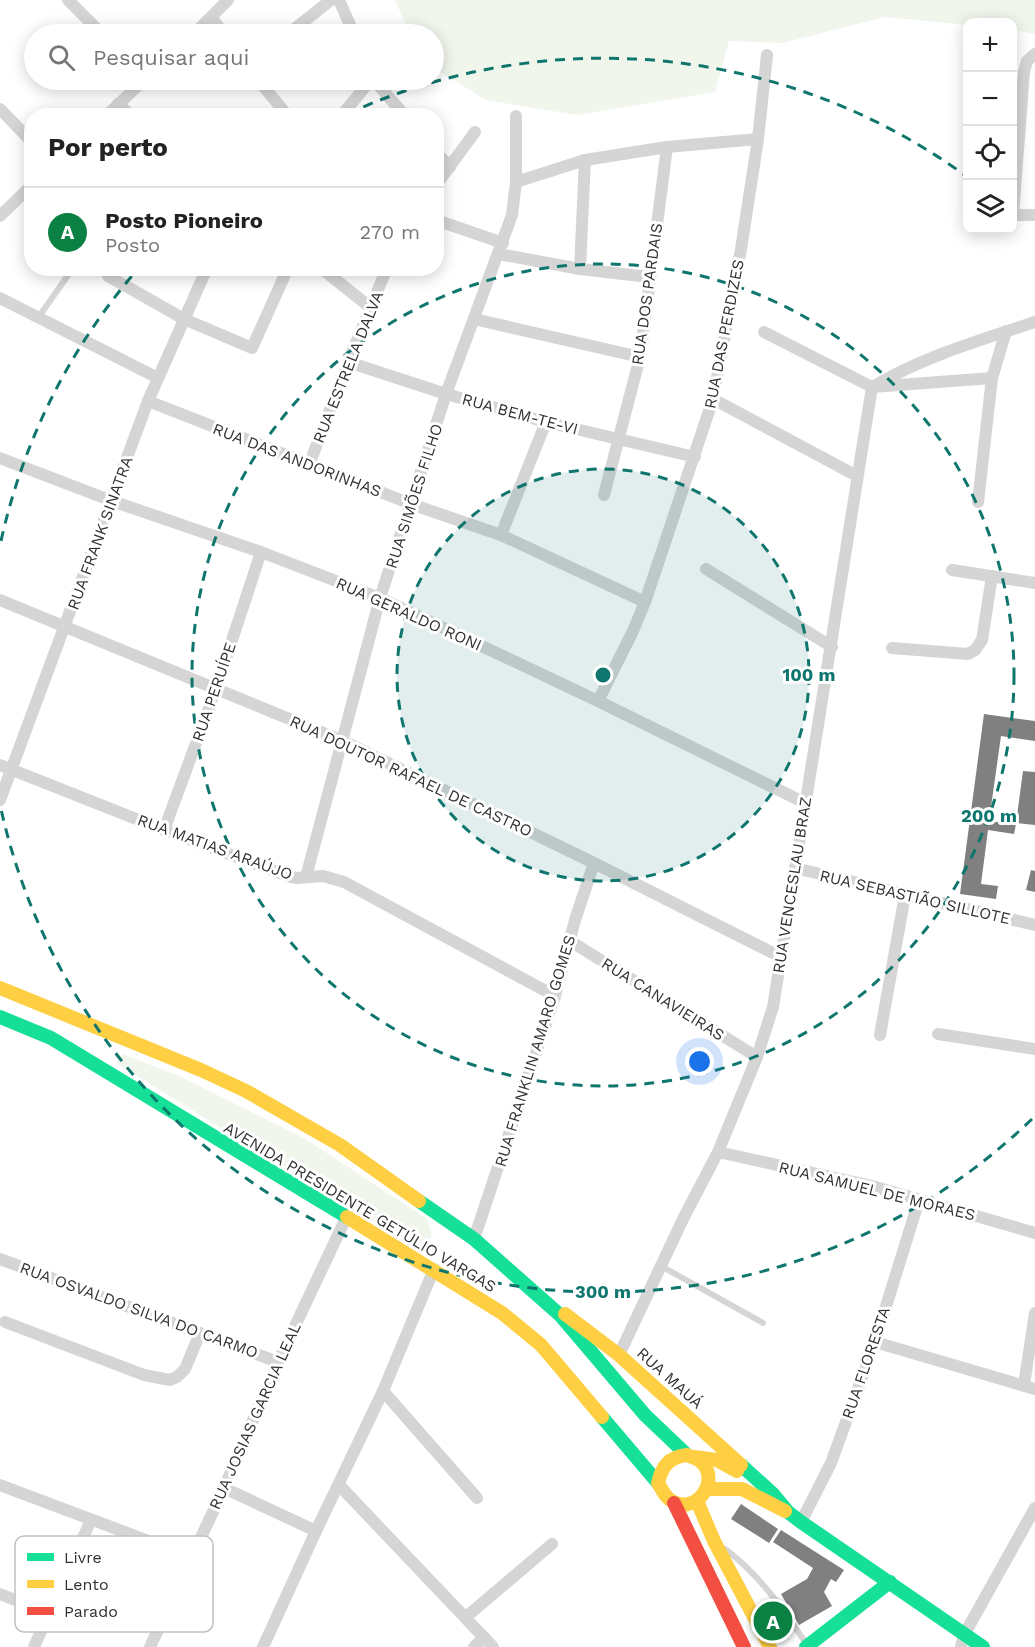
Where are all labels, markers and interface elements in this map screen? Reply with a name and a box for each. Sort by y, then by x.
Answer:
map controls [963,18,1017,234]
button: + [963,18,1017,72]
search box [24,24,444,90]
icon: search [45,41,78,74]
text: Pesquisar aqui [93,45,249,70]
button: − [963,72,1017,126]
button: locate [963,126,1017,180]
text: Por perto [48,132,168,162]
button: layers [963,180,1017,234]
text: Posto Pioneiro [105,208,263,233]
text: A [61,220,74,244]
text: 270 m [360,220,420,244]
street label: RUA DOS PARDAIS [628,222,666,366]
text: Posto [105,233,160,257]
street label: RUA DAS PERDIZES [700,258,748,410]
street label: RUA ESTRELA DALVA [309,288,387,446]
street label: RUA BEM-TE-VI [460,389,580,439]
street label: RUA DAS ANDORINHAS [210,419,384,501]
street label: RUA SIMÕES FILHO [382,421,446,571]
street label: RUA FRANK SINATRA [63,453,137,612]
street label: RUA GERALDO RONI [333,573,485,655]
street label: RUA PERUÍPE [188,640,240,744]
text: 100 m [782,664,836,685]
centre of rings [593,665,613,685]
street label: RUA DOUTOR RAFAEL DE CASTRO [287,711,535,841]
street label: RUA VENCESLAU BRAZ [769,795,815,975]
text: 200 m [961,805,1017,826]
street label: RUA MATIAS ARAÚJO [135,810,295,884]
street label: RUA SEBASTIÃO SILLOTE [818,866,1012,928]
street label: RUA FRANKLIN AMARO GOMES [491,933,579,1169]
street label: RUA CANAVIEIRAS [598,954,728,1044]
your location [685,1047,714,1076]
street label: AVENIDA PRESIDENTE GETÚLIO VARGAS [220,1118,500,1296]
street label: RUA SAMUEL DE MORAES [777,1157,977,1225]
street label: RUA OSVALDO SILVA DO CARMO [17,1258,261,1362]
text: 300 m [575,1281,631,1302]
street label: RUA FLORESTA [838,1304,894,1422]
street label: RUA JOSIAS GARCIA LEAL [205,1319,305,1512]
street label: RUA MAUÁ [633,1343,707,1413]
legend [15,1536,213,1632]
text: Livre [64,1548,102,1567]
text: Lento [64,1575,109,1594]
pin: A [754,1598,792,1644]
text: Parado [64,1602,118,1621]

